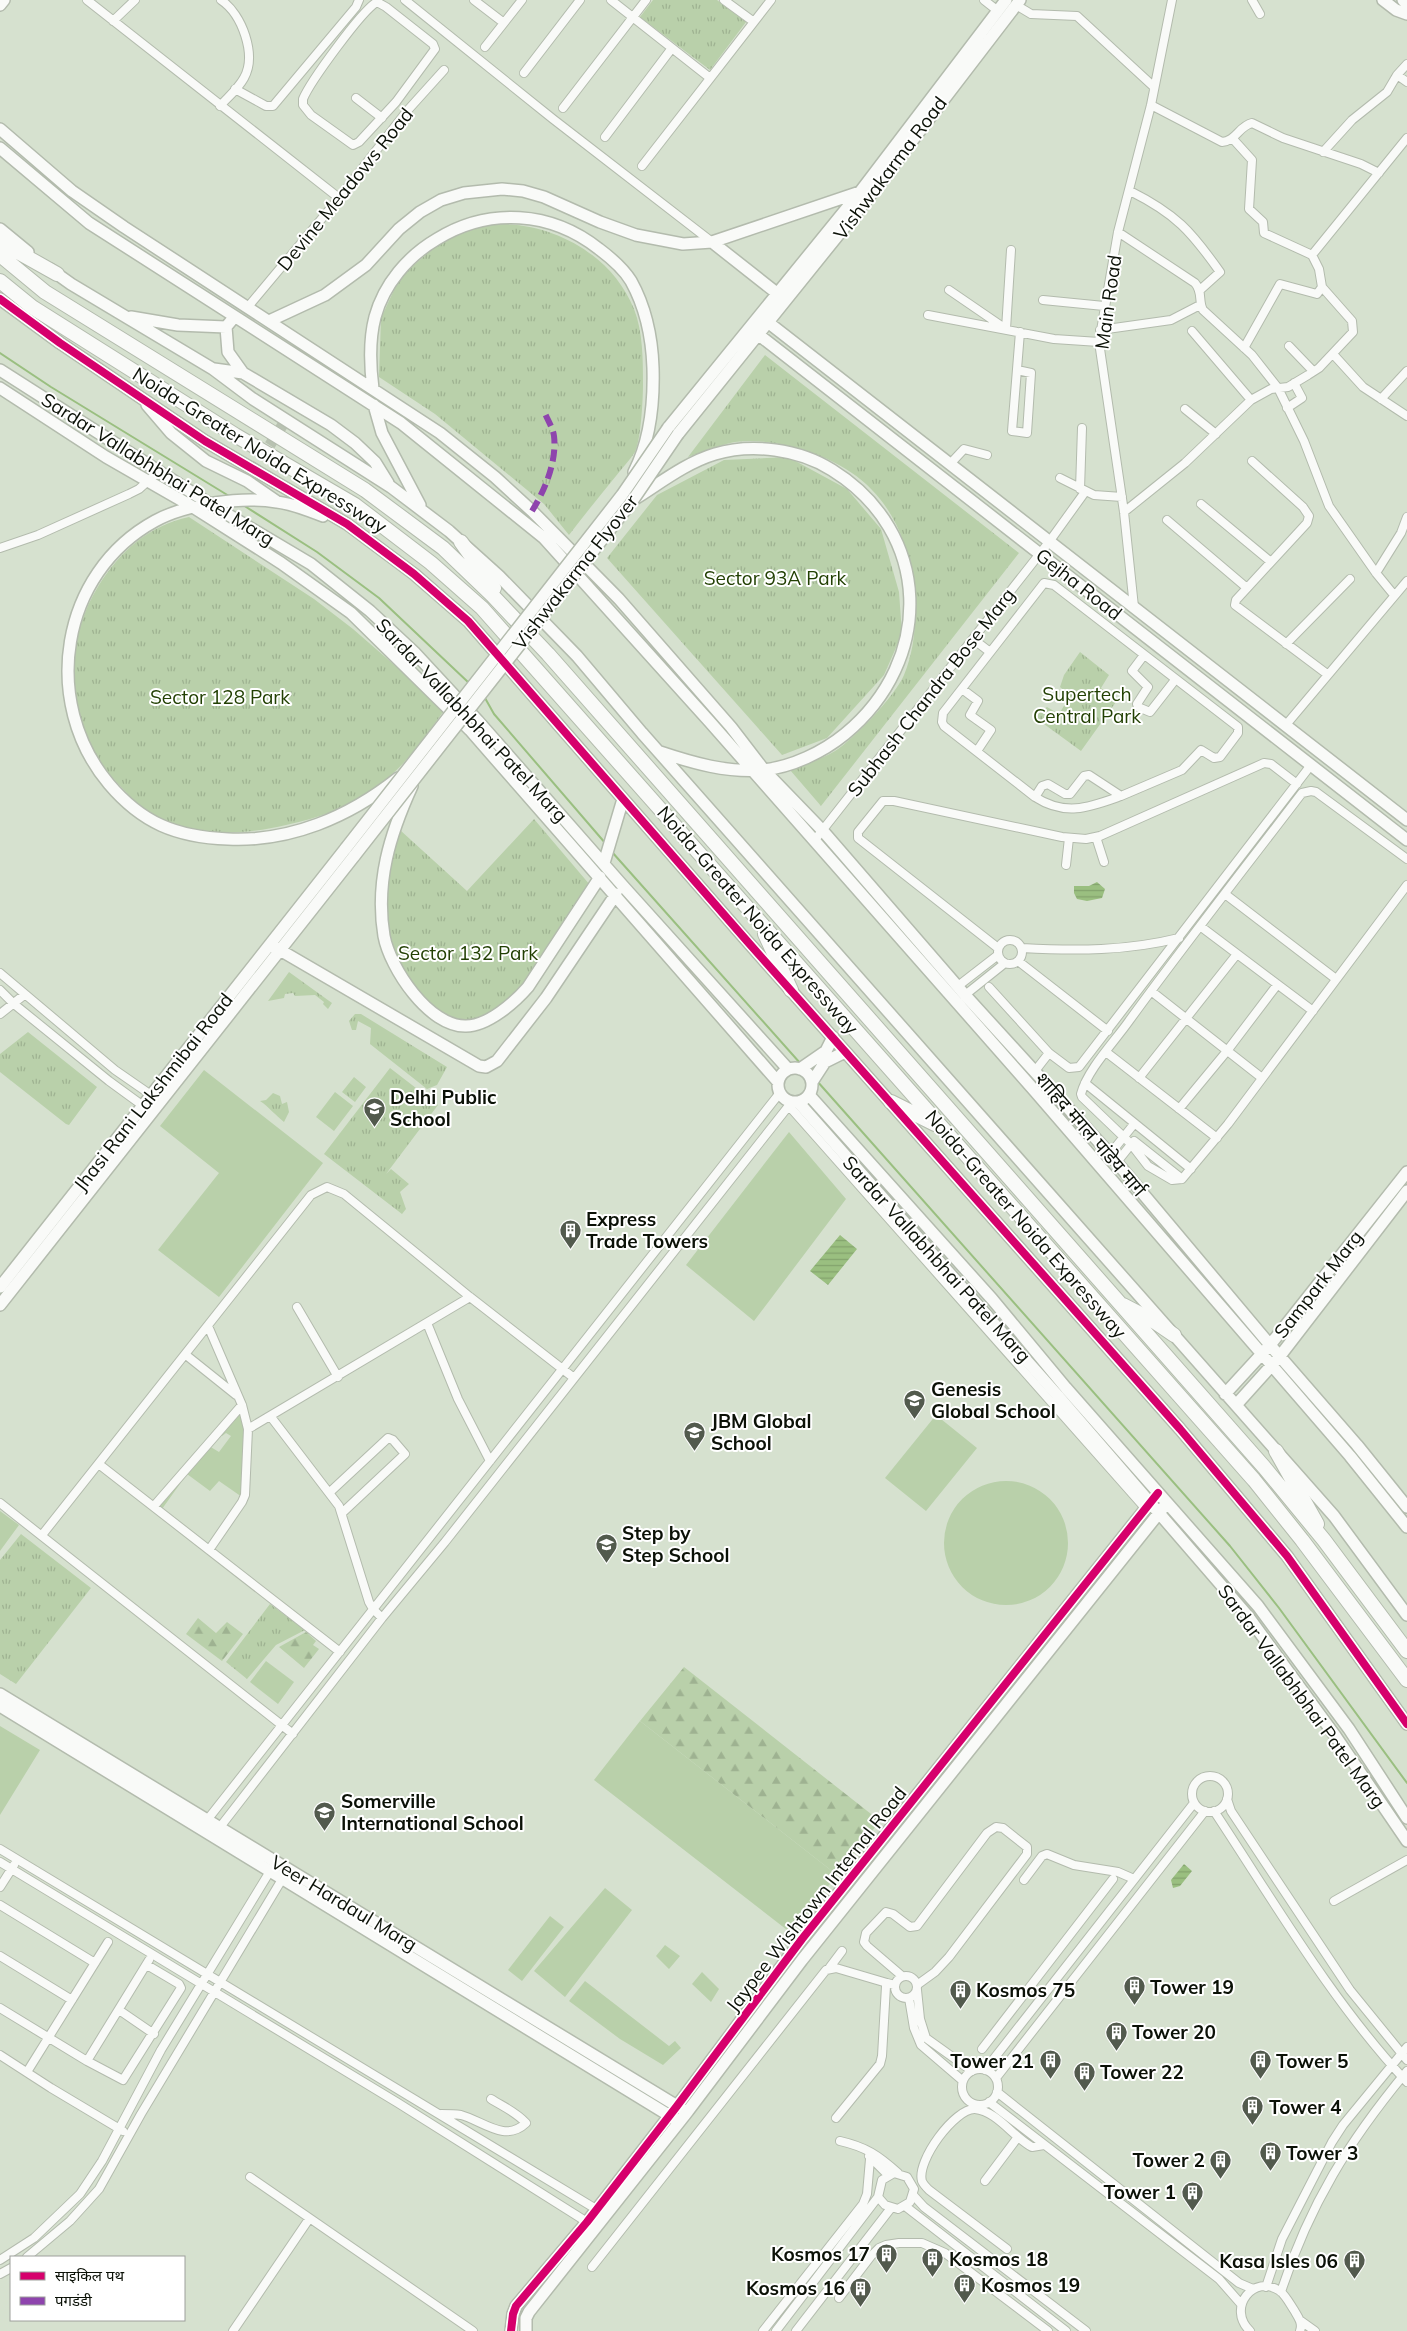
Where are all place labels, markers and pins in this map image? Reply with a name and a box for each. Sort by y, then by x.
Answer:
place label: Delhi Public School [390,1085,497,1131]
school or university icon: Delhi Public School [362,1096,386,1127]
place label: Express Trade Towers [586,1207,708,1253]
building icon: Express Trade Towers [558,1218,582,1249]
place label: Genesis Global School [931,1377,1056,1423]
school or university icon: Genesis Global School [903,1388,927,1419]
place label: JBM Global School [711,1409,812,1455]
school or university icon: JBM Global School [683,1420,707,1451]
place label: Step by Step School [622,1521,729,1567]
school or university icon: Step by Step School [594,1532,618,1563]
place label: Somerville International School [341,1789,524,1835]
school or university icon: Somerville International School [313,1800,337,1831]
building icon: Tower 19 [1122,1975,1146,2006]
place label: Tower 19 [1150,1975,1234,1999]
building icon: Kosmos 75 [948,1978,972,2009]
place label: Kosmos 75 [976,1978,1075,2002]
building icon: Tower 20 [1104,2020,1128,2051]
place label: Tower 20 [1132,2020,1216,2044]
place label: Tower 21 [950,2049,1034,2073]
building icon: Tower 21 [1038,2049,1062,2080]
building icon: Tower 5 [1248,2049,1272,2080]
place label: Tower 5 [1276,2049,1348,2073]
building icon: Tower 22 [1072,2060,1096,2091]
place label: Tower 22 [1100,2060,1184,2084]
building icon: Tower 4 [1241,2095,1265,2126]
place label: Tower 4 [1269,2095,1342,2119]
building icon: Tower 3 [1258,2141,1282,2172]
place label: Tower 3 [1286,2141,1358,2165]
place label: Tower 2 [1133,2148,1205,2172]
building icon: Tower 2 [1209,2148,1233,2179]
place label: Tower 1 [1104,2180,1176,2204]
building icon: Tower 1 [1180,2180,1204,2211]
place label: Kosmos 17 [771,2242,870,2266]
building icon: Kosmos 17 [874,2242,898,2273]
building icon: Kosmos 18 [921,2247,945,2278]
place label: Kosmos 18 [949,2247,1048,2271]
place label: Kasa Isles 06 [1219,2249,1338,2273]
building icon: Kasa Isles 06 [1342,2249,1366,2280]
building icon: Kosmos 19 [953,2273,977,2304]
place label: Kosmos 19 [981,2273,1080,2297]
place label: Kosmos 16 [746,2276,845,2300]
building icon: Kosmos 16 [849,2276,873,2307]

